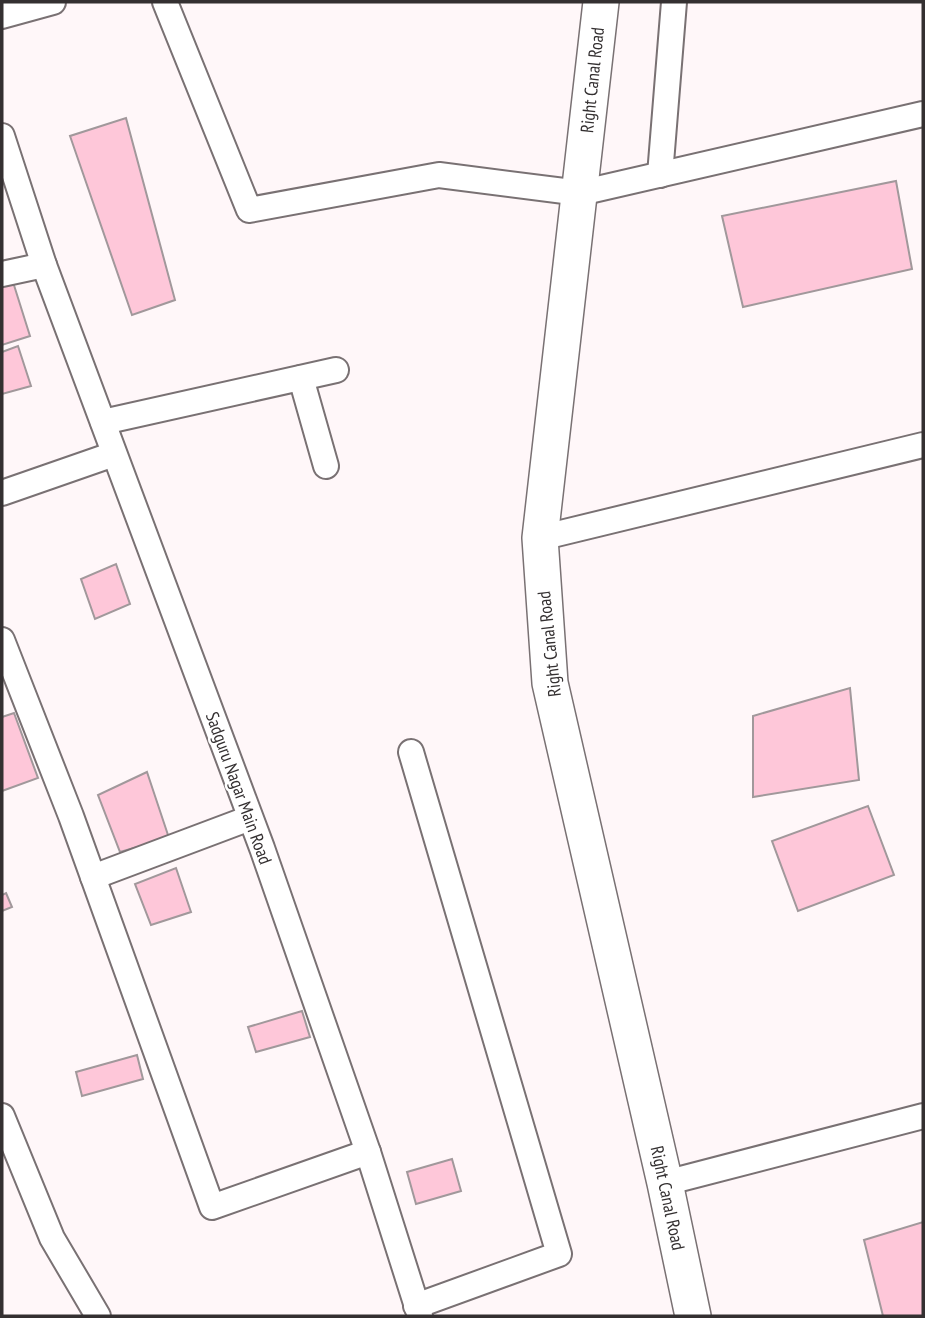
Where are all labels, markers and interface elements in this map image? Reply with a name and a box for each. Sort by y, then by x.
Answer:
street label: Right Canal Road [575,26,609,134]
street label: Right Canal Road [532,590,566,698]
street label: Sadguru Nagar Main Road [201,709,277,867]
street label: Right Canal Road [646,1144,690,1252]

